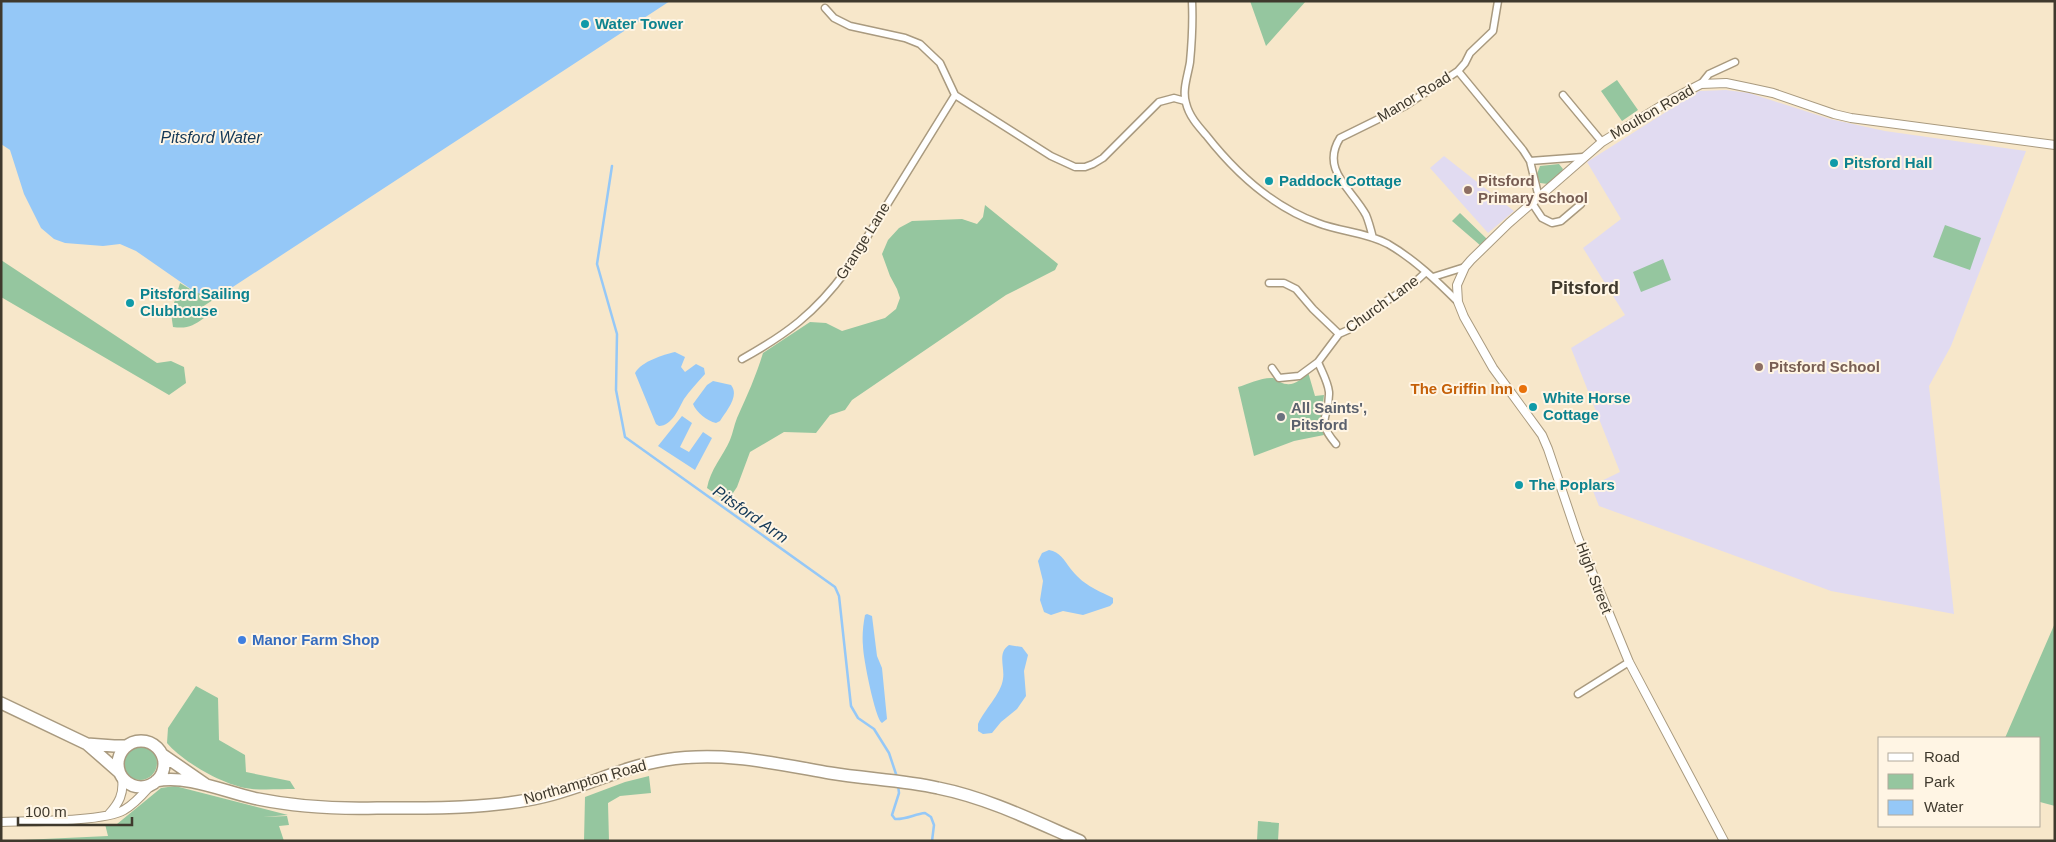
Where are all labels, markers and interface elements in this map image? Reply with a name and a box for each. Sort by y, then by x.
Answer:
place label: Water Tower [595,15,684,32]
marker: Water Tower [579,18,591,30]
street label: Manor Road [1374,68,1453,125]
street label: Moulton Road [1607,81,1696,142]
water label: Pitsford Water [160,129,262,146]
place label: Pitsford Hall [1844,154,1932,171]
marker: Pitsford Hall [1828,157,1840,169]
place label: Paddock Cottage [1279,172,1402,189]
place label: Pitsford Primary School [1478,172,1588,206]
marker: Paddock Cottage [1263,175,1275,187]
marker: Pitsford Primary School [1462,184,1474,196]
street label: Grange Lane [832,199,893,282]
street label: Church Lane [1342,271,1421,336]
district label: Pitsford [1551,278,1619,298]
place label: Pitsford Sailing Clubhouse [140,285,250,319]
marker: Pitsford Sailing Clubhouse [124,297,136,309]
place label: Pitsford School [1769,358,1880,375]
marker: Pitsford School [1753,361,1765,373]
place label: The Griffin Inn [1411,380,1513,397]
marker: The Griffin Inn [1517,383,1529,395]
place label: White Horse Cottage [1543,389,1631,423]
place label: All Saints', Pitsford [1291,399,1367,433]
marker: White Horse Cottage [1527,401,1539,413]
marker: All Saints', Pitsford [1275,411,1287,423]
place label: The Poplars [1529,476,1615,493]
marker: The Poplars [1513,479,1525,491]
water label: Pitsford Arm [710,482,791,546]
street label: High Street [1573,540,1616,617]
place label: Manor Farm Shop [252,631,380,648]
marker: Manor Farm Shop [236,634,248,646]
legend [1878,737,2041,827]
text: Road [1924,748,1960,765]
street label: Northampton Road [522,756,648,807]
text: Park [1924,773,1955,790]
scale bar [18,794,131,826]
text: Water [1924,798,1963,815]
text: 100 m [25,803,67,820]

